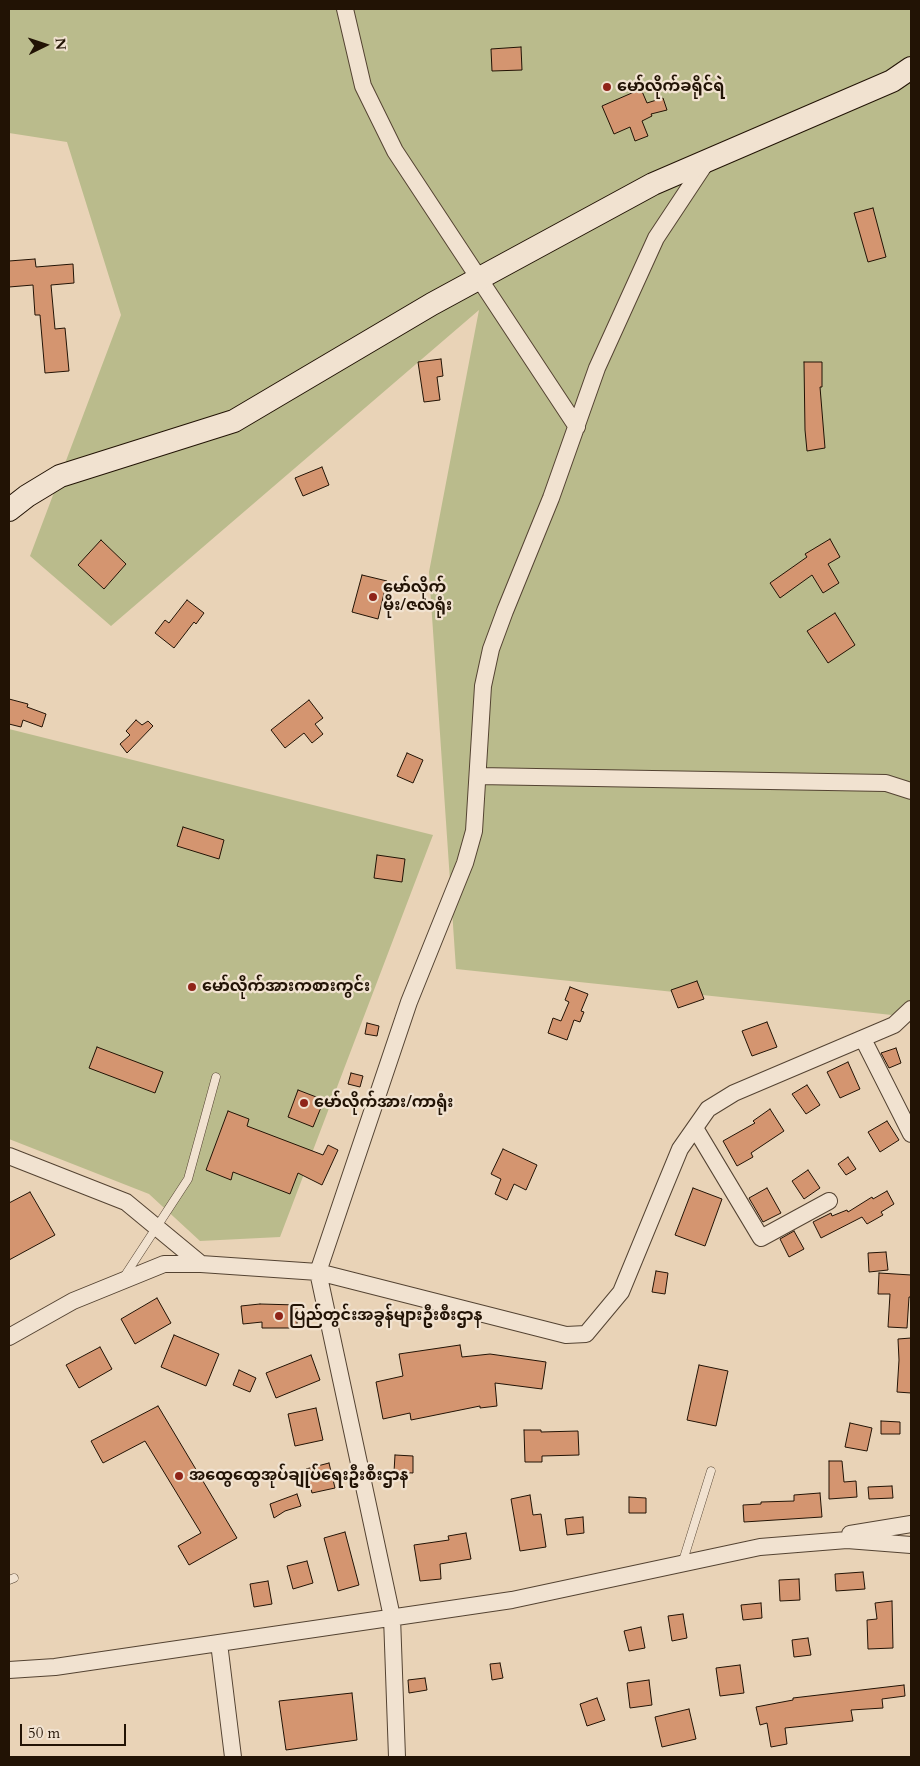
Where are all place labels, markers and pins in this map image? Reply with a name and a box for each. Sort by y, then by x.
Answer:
place label: မော်လိုက်ခရိုင်ရဲ [617,77,724,97]
marker: မော်လိုက်ခရိုင်ရဲ [601,81,613,93]
place label: မော်လိုက် မိုး/ဇလရုံး [383,578,452,616]
marker: မော်လိုက် မိုး/ဇလရုံး [367,591,379,603]
place label: မော်လိုက်အားကစားကွင်း [202,977,370,997]
marker: မော်လိုက်အားကစားကွင်း [186,981,198,993]
place label: မော်လိုက်အား/ကာရုံး [314,1093,453,1113]
marker: မော်လိုက်အား/ကာရုံး [298,1097,310,1109]
place label: ပြည်တွင်းအခွန်များဦးစီးဌာန [289,1306,483,1326]
marker: ပြည်တွင်းအခွန်များဦးစီးဌာန [273,1310,285,1322]
place label: အထွေထွေအုပ်ချုပ်ရေးဦးစီးဌာန [189,1466,409,1486]
marker: အထွေထွေအုပ်ချုပ်ရေးဦးစီးဌာန [173,1470,185,1482]

